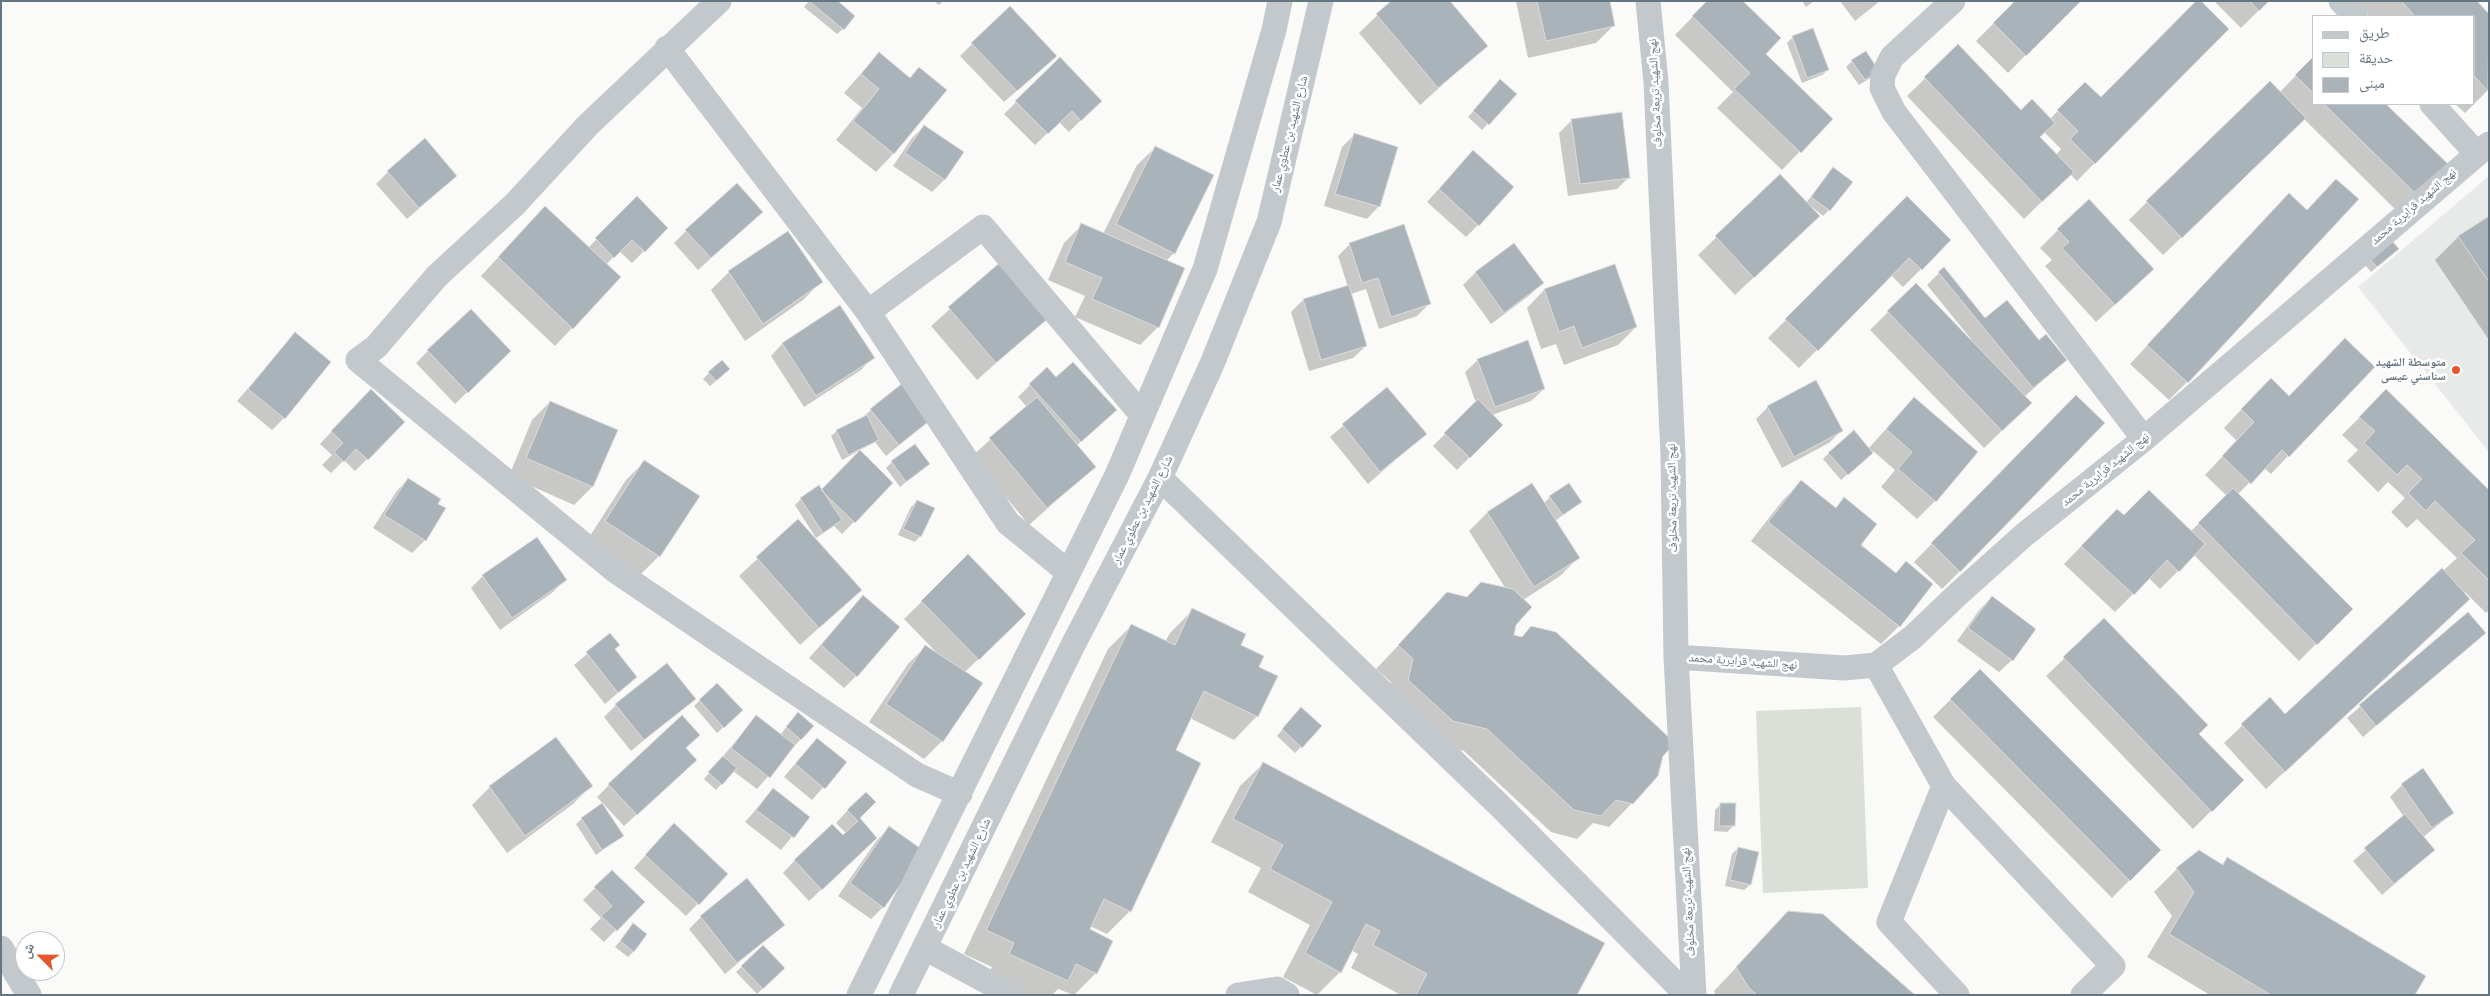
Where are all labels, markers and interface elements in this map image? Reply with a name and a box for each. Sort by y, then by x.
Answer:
legend [2312,15,2475,105]
text: طريق [2359,22,2390,43]
street label: نهج الشهيد تريعة مخلوف [1646,38,1666,148]
text: حديقة [2359,47,2393,68]
text: مبنى [2359,72,2385,93]
street label: شارع الشهيد بن عطوي عمار [1269,74,1311,194]
street label: نهج الشهيد قرايرية محمد [2368,166,2460,248]
place label: متوسطة الشهيد سناسني عيسى [2376,356,2446,384]
marker: متوسطة الشهيد سناسني عيسى [2450,364,2462,376]
street label: نهج الشهيد قرايرية محمد [2059,430,2153,510]
street label: نهج الشهيد تريعة مخلوف [1665,443,1681,553]
street label: شارع الشهيد بن عطوي عمار [1110,454,1176,566]
street label: نهج الشهيد قرايرية محمد [1688,651,1798,673]
street label: شارع الشهيد بن عطوي عمار [929,816,995,930]
street label: نهج الشهيد تريعة مخلوف [1679,847,1699,957]
north arrow [15,931,65,981]
text: ش [15,940,39,961]

